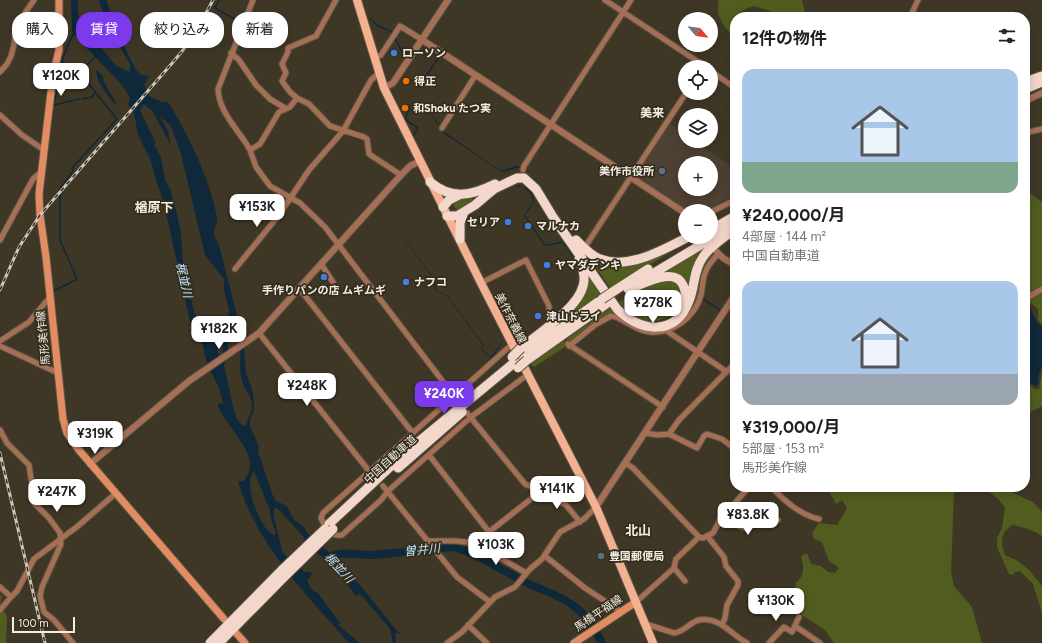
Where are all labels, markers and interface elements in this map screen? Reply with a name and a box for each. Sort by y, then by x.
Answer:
chip: 購入 [12,12,68,48]
chip: 賃貸 [76,12,132,48]
chip: 絞り込み [140,12,224,48]
chip: 新着 [232,12,288,48]
north arrow [678,12,718,52]
map controls [678,12,718,244]
icon: filters [996,25,1018,47]
text: 12件の物件 [742,28,827,48]
place label: ローソン [402,47,446,60]
marker: ローソン [389,48,399,58]
button: locate [678,60,718,100]
pin: ¥120K [33,63,89,97]
text: ¥120K [42,68,80,83]
place label: 得正 [414,75,436,88]
marker: 得正 [401,76,411,86]
icon: home [844,95,916,167]
place label: 和Shoku たつ実 [413,102,491,115]
marker: 和Shoku たつ実 [400,103,410,113]
district label: 美来 [640,106,664,120]
button: layers [678,108,718,148]
button: + [678,156,718,196]
place label: 美作市役所 [599,165,654,178]
marker: 美作市役所 [657,166,667,176]
pin: ¥153K [229,194,285,228]
text: ¥153K [239,199,275,214]
district label: 楢原下 [134,200,174,215]
button: − [678,204,718,244]
text: ¥240,000/月 [742,205,846,225]
place label: セリア [467,216,500,229]
marker: セリア [503,217,513,227]
place label: マルナカ [536,220,580,233]
marker: マルナカ [523,221,533,231]
text: 4部屋 · 144 m² [742,229,826,244]
text: 中国自動車道 [742,248,820,263]
place label: ヤマダデンキ [555,259,621,272]
marker: ヤマダデンキ [542,260,552,270]
water label: 梶並川 [173,261,195,301]
marker: 手作りパンの店 ムギムギ [319,272,329,282]
place label: ナフコ [414,276,447,289]
marker: ナフコ [401,277,411,287]
place label: 手作りパンの店 ムギムギ [262,284,386,297]
pin: ¥278K [625,290,681,324]
street label: 美作奈義線 [492,291,529,346]
text: ¥278K [633,295,673,310]
icon: home [844,307,916,379]
street label: 馬形美作線 [34,310,53,366]
place label: 津山ドライ [546,310,601,323]
marker: 津山ドライ [533,311,543,321]
pin: ¥182K [191,316,247,350]
text: ¥182K [200,321,238,336]
pin: ¥248K [279,373,335,407]
text: ¥248K [287,378,327,393]
pin: ¥240K [416,381,472,415]
text: ¥240K [424,386,464,401]
text: ¥319,000/月 [742,417,840,437]
pin: ¥319K [67,421,123,455]
text: ¥319K [77,426,113,441]
street label: 中国自動車道 [361,432,419,486]
text: 5部屋 · 153 m² [742,441,824,456]
text: 馬形美作線 [742,460,807,475]
pin: ¥141K [529,476,585,510]
pin: ¥247K [29,479,85,513]
text: ¥141K [539,481,575,496]
text: ¥247K [37,484,77,499]
pin: ¥83.8K [715,502,781,536]
text: ¥83.8K [727,507,769,522]
district label: 北山 [625,523,651,538]
pin: ¥103K [468,532,524,566]
text: ¥103K [477,537,515,552]
water label: 曽井川 [403,541,443,559]
water label: 梶並川 [322,550,358,587]
place label: 豊国郵便局 [609,550,664,563]
marker: 豊国郵便局 [596,551,606,561]
pin: ¥130K [748,588,804,622]
street label: 馬橋平福線 [572,593,625,634]
text: ¥130K [757,593,795,608]
scale bar [12,615,75,634]
text: 100 m [18,617,49,630]

